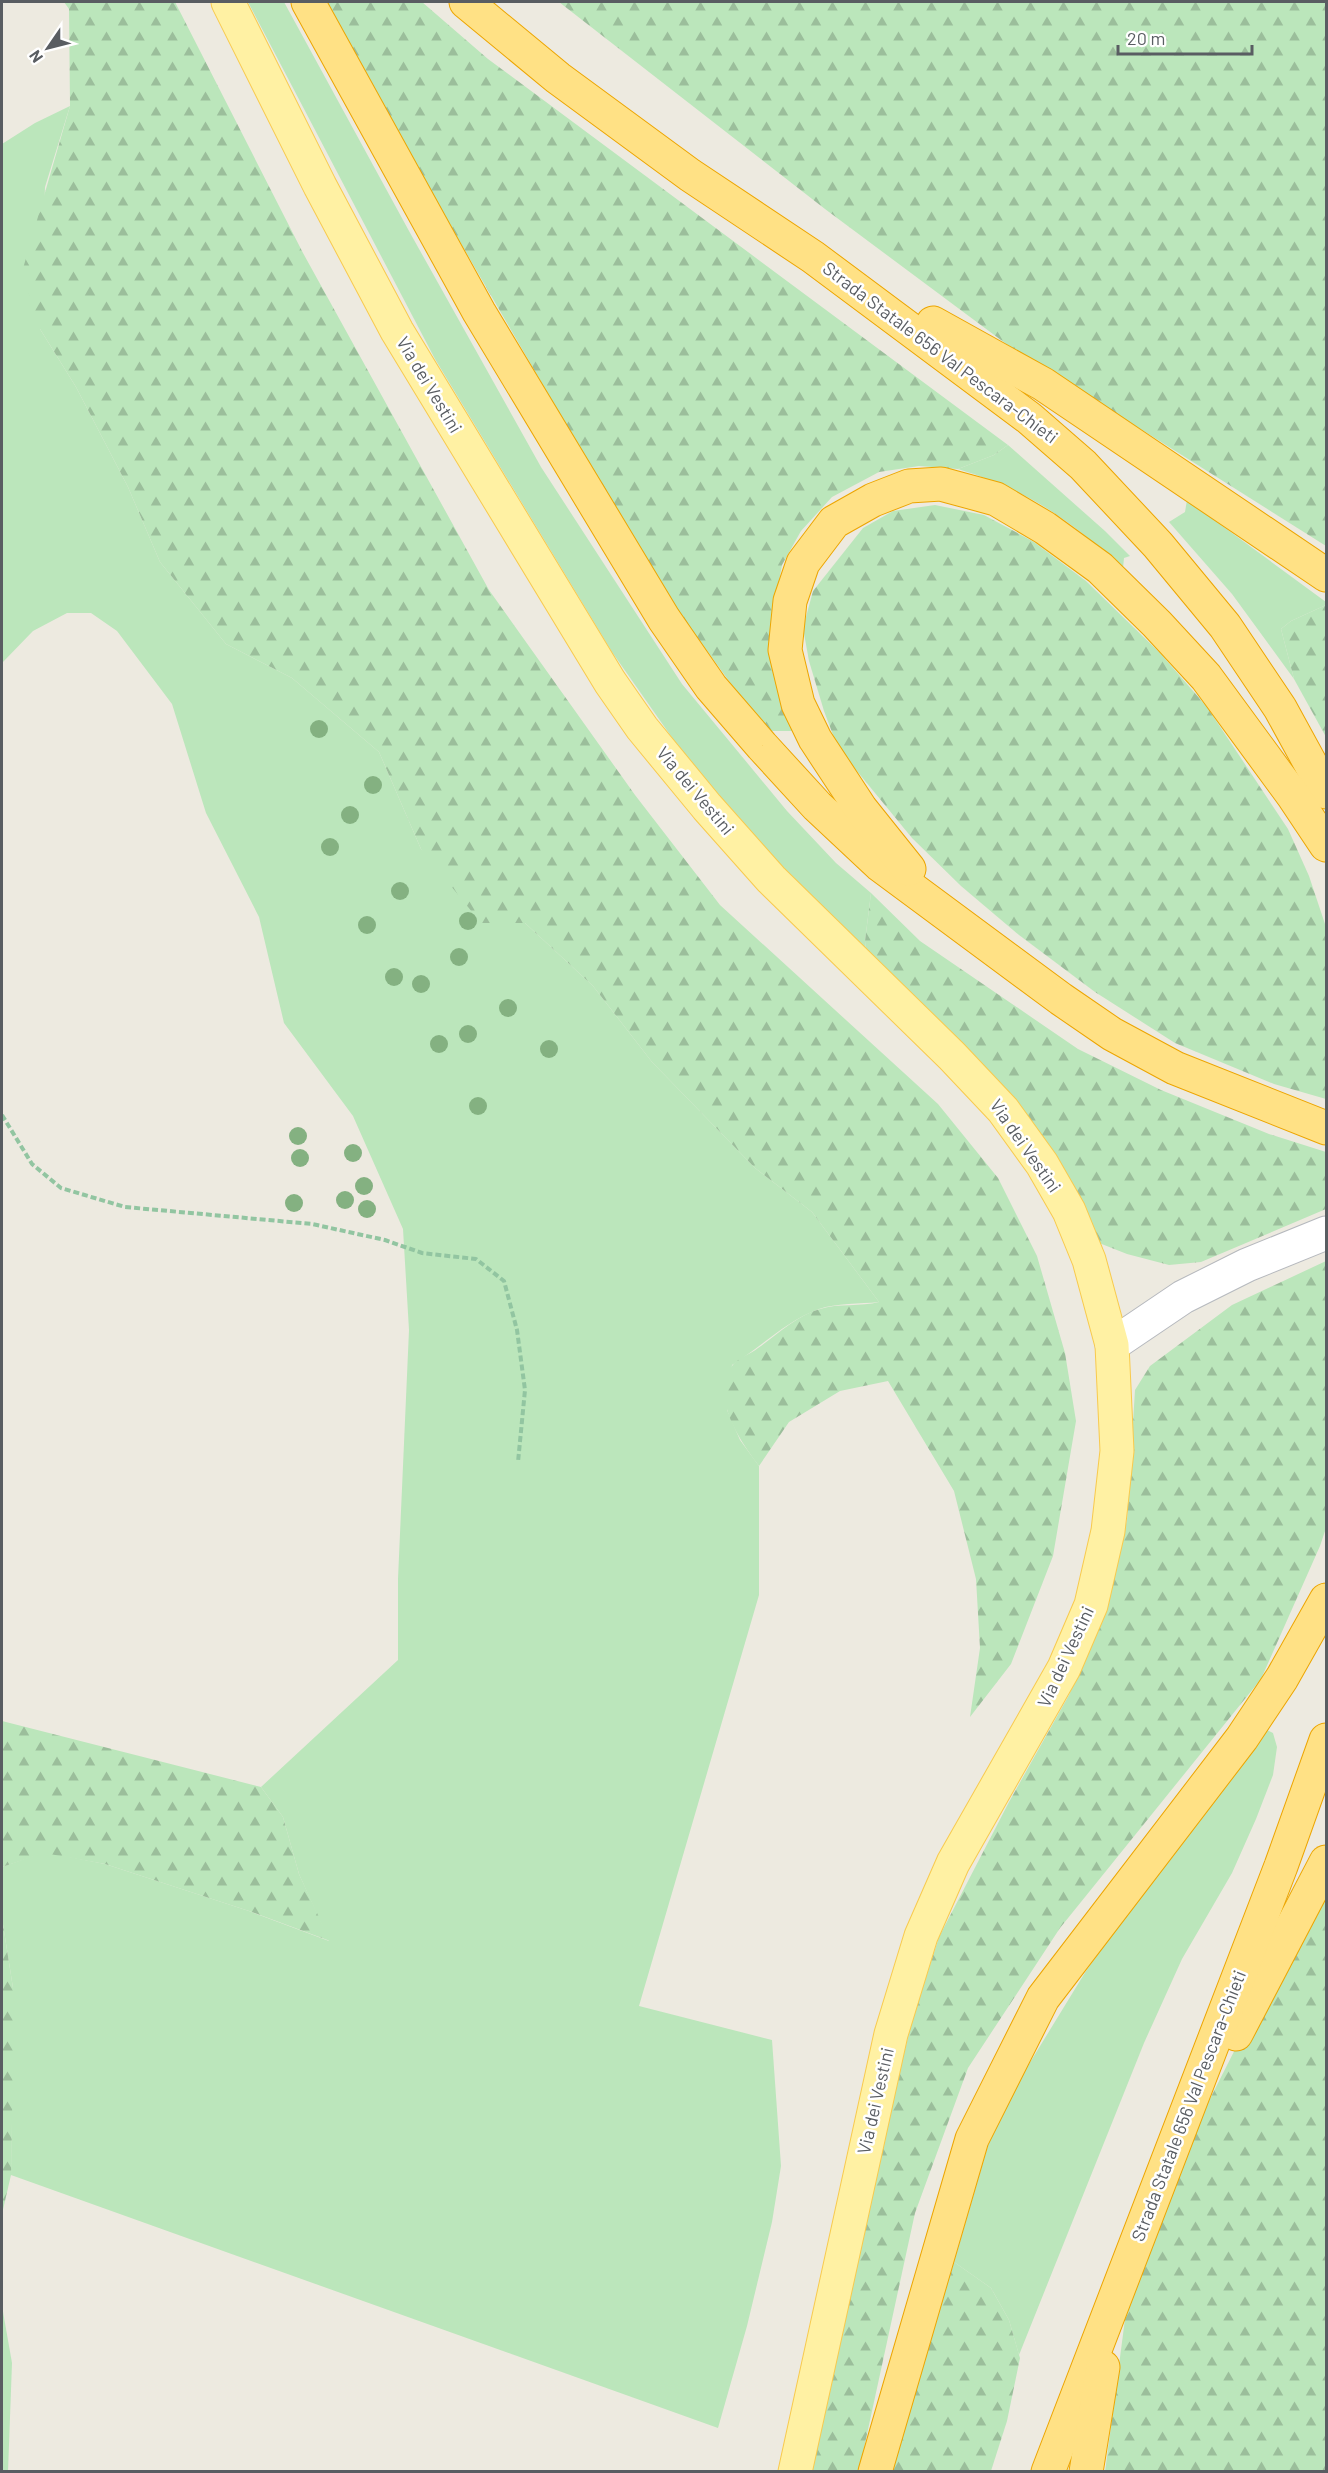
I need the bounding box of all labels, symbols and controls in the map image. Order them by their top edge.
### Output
north arrow [18,18,78,78]
scale bar [1118,18,1252,56]
text: 20 m [1127,27,1165,49]
text: N [24,47,46,67]
street label: Strada Statale 656 Val Pescara-Chieti [819,257,1062,448]
street label: Via dei Vestini [392,332,467,437]
street label: Via dei Vestini [652,742,739,839]
street label: Via dei Vestini [986,1095,1066,1196]
street label: Via dei Vestini [1032,1603,1098,1711]
street label: Strada Statale 656 Val Pescara-Chieti [1126,1967,1250,2244]
street label: Via dei Vestini [852,2045,898,2156]

